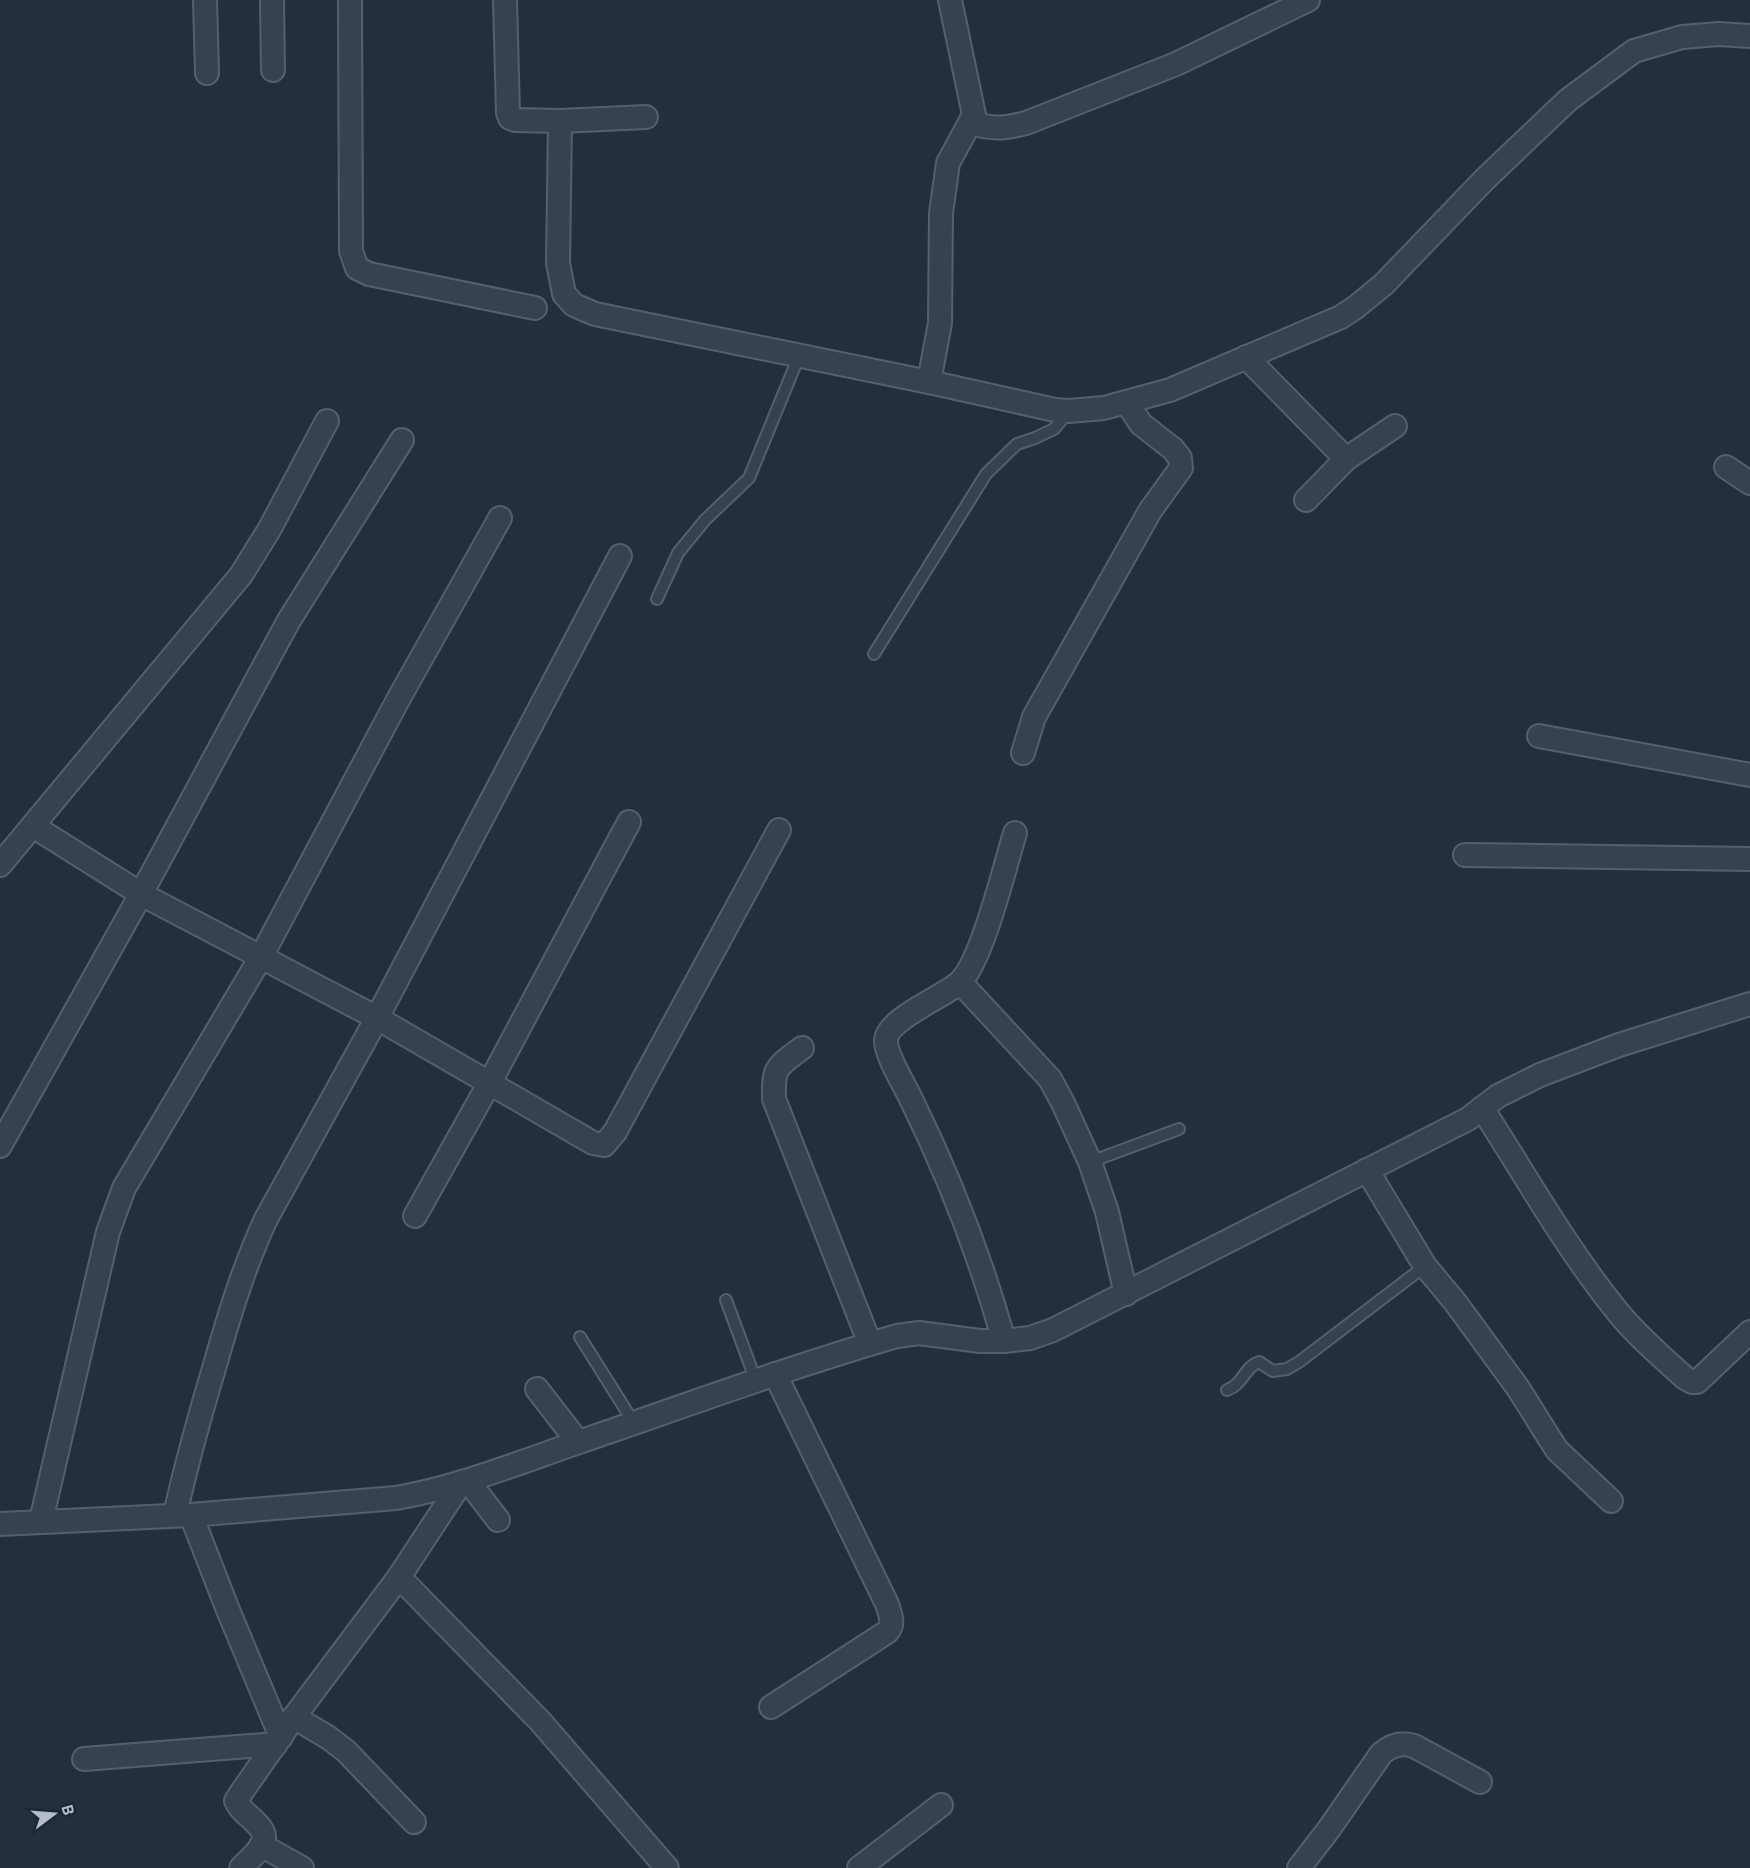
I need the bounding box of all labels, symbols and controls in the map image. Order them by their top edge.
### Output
north arrow [24,1784,84,1844]
text: B [58,1802,79,1817]

